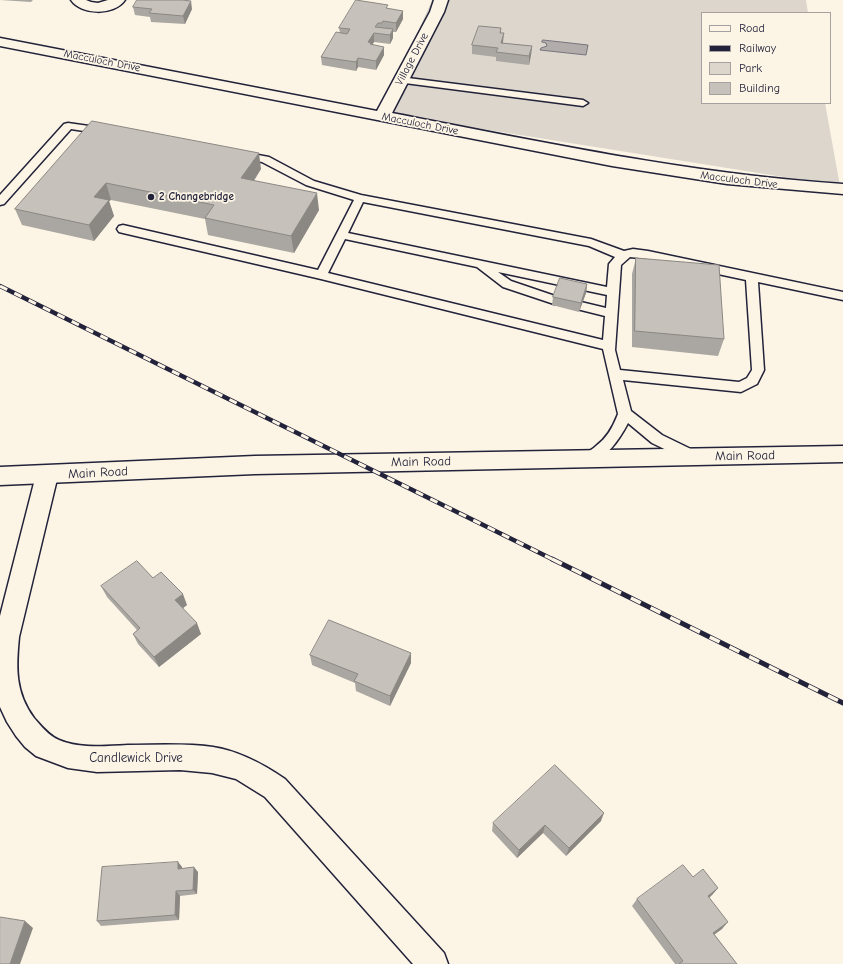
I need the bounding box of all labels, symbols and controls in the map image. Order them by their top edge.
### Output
legend [701,12,831,104]
text: Road [739,21,765,35]
street label: Village Drive [393,30,431,88]
text: Railway [739,41,776,55]
street label: Macculoch Drive [63,47,141,75]
text: Park [739,61,762,75]
text: Building [739,81,780,95]
street label: Macculoch Drive [381,110,459,138]
street label: Macculoch Drive [700,169,778,191]
place label: 2 Changebridge [159,190,234,204]
marker: 2 Changebridge [146,192,156,202]
street label: Main Road [715,448,775,464]
street label: Main Road [391,454,451,470]
street label: Main Road [68,464,128,482]
street label: Candlewick Drive [89,750,183,766]

